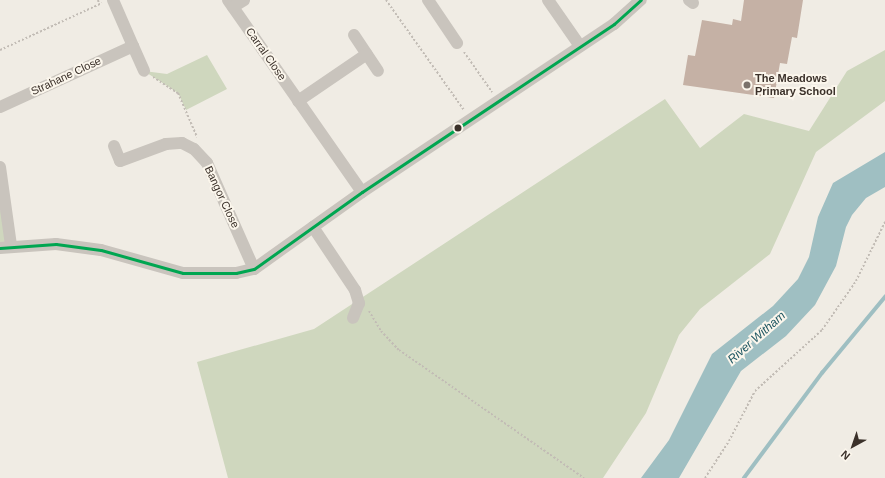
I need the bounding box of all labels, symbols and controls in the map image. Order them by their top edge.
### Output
street label: Carral Close [243,25,289,83]
street label: Strahane Close [29,54,103,98]
place label: The Meadows Primary School [755,72,836,98]
marker: The Meadows Primary School [742,80,752,90]
unlabelled marker [453,123,463,133]
street label: Bangor Close [202,164,242,230]
water label: River Witham [725,309,789,367]
north arrow [833,426,873,466]
text: N [838,448,852,462]

